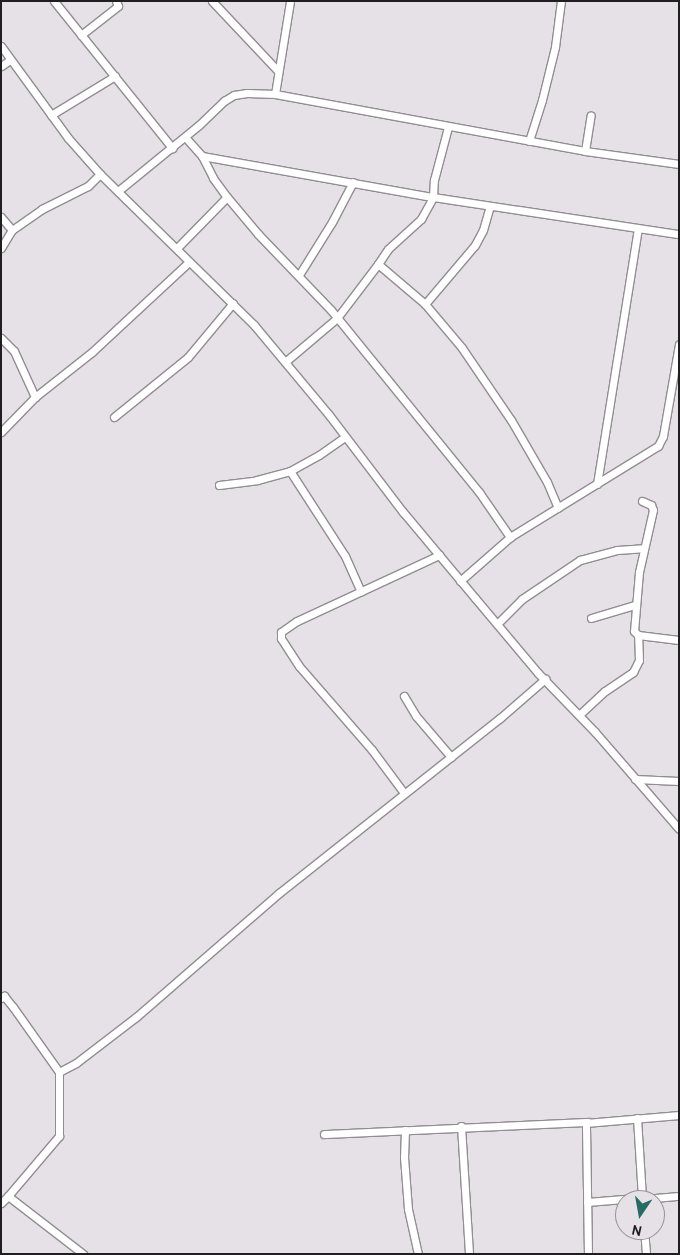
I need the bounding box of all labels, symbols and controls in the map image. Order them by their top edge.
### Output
north arrow [615,1190,665,1240]
text: N [630,1220,644,1239]

